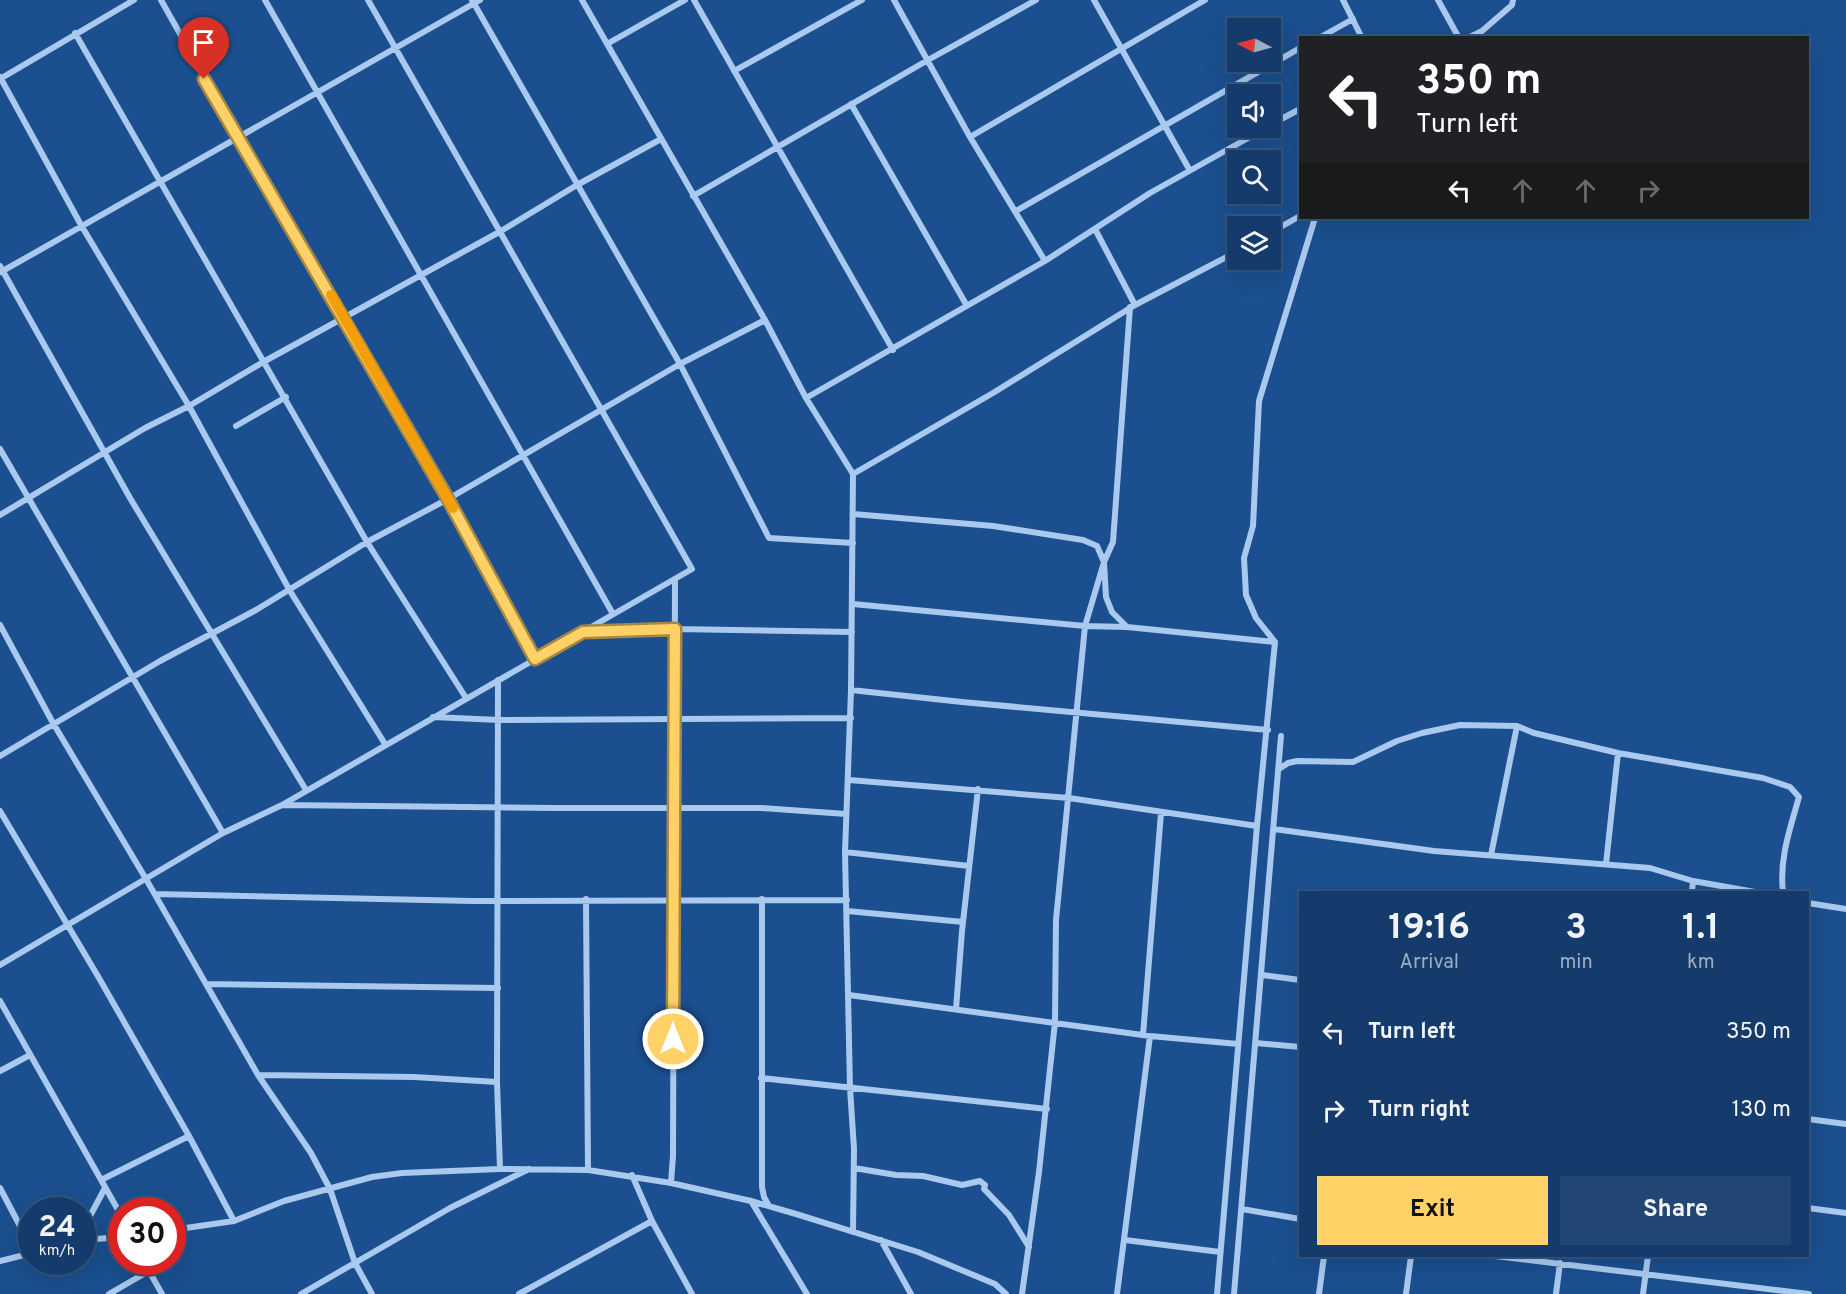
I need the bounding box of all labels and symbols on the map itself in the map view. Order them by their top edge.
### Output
pin [178,17,229,79]
north arrow [1227,18,1281,72]
position arrow [641,1007,705,1071]
speed limit sign: 30 [108,1197,186,1275]

